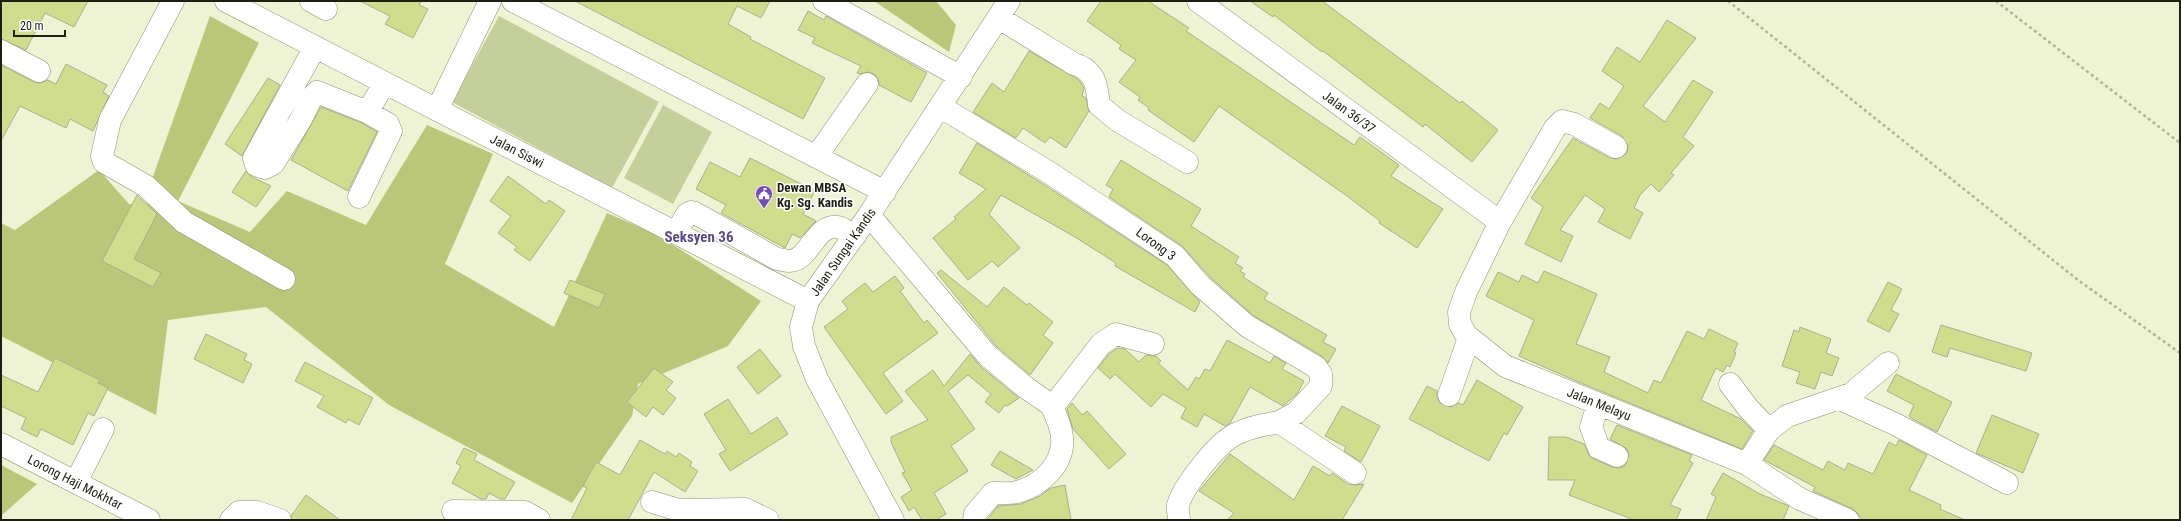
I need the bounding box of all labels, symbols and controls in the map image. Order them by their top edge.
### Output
scale bar [14,12,65,38]
text: 20 m [20,19,44,33]
street label: Jalan 36/37 [1320,88,1378,136]
street label: Jalan Siswi [488,131,546,171]
place label: Dewan MBSA Kg. Sg. Kandis [777,180,853,210]
public building icon: Dewan MBSA Kg. Sg. Kandis [754,184,774,209]
street label: Jalan Sungai Kandis [807,205,879,299]
street label: Lorong 3 [1133,225,1179,263]
district label: Seksyen 36 [664,228,734,246]
street label: Jalan Melayu [1565,384,1633,424]
street label: Lorong Haji Mokhtar [25,452,125,512]

